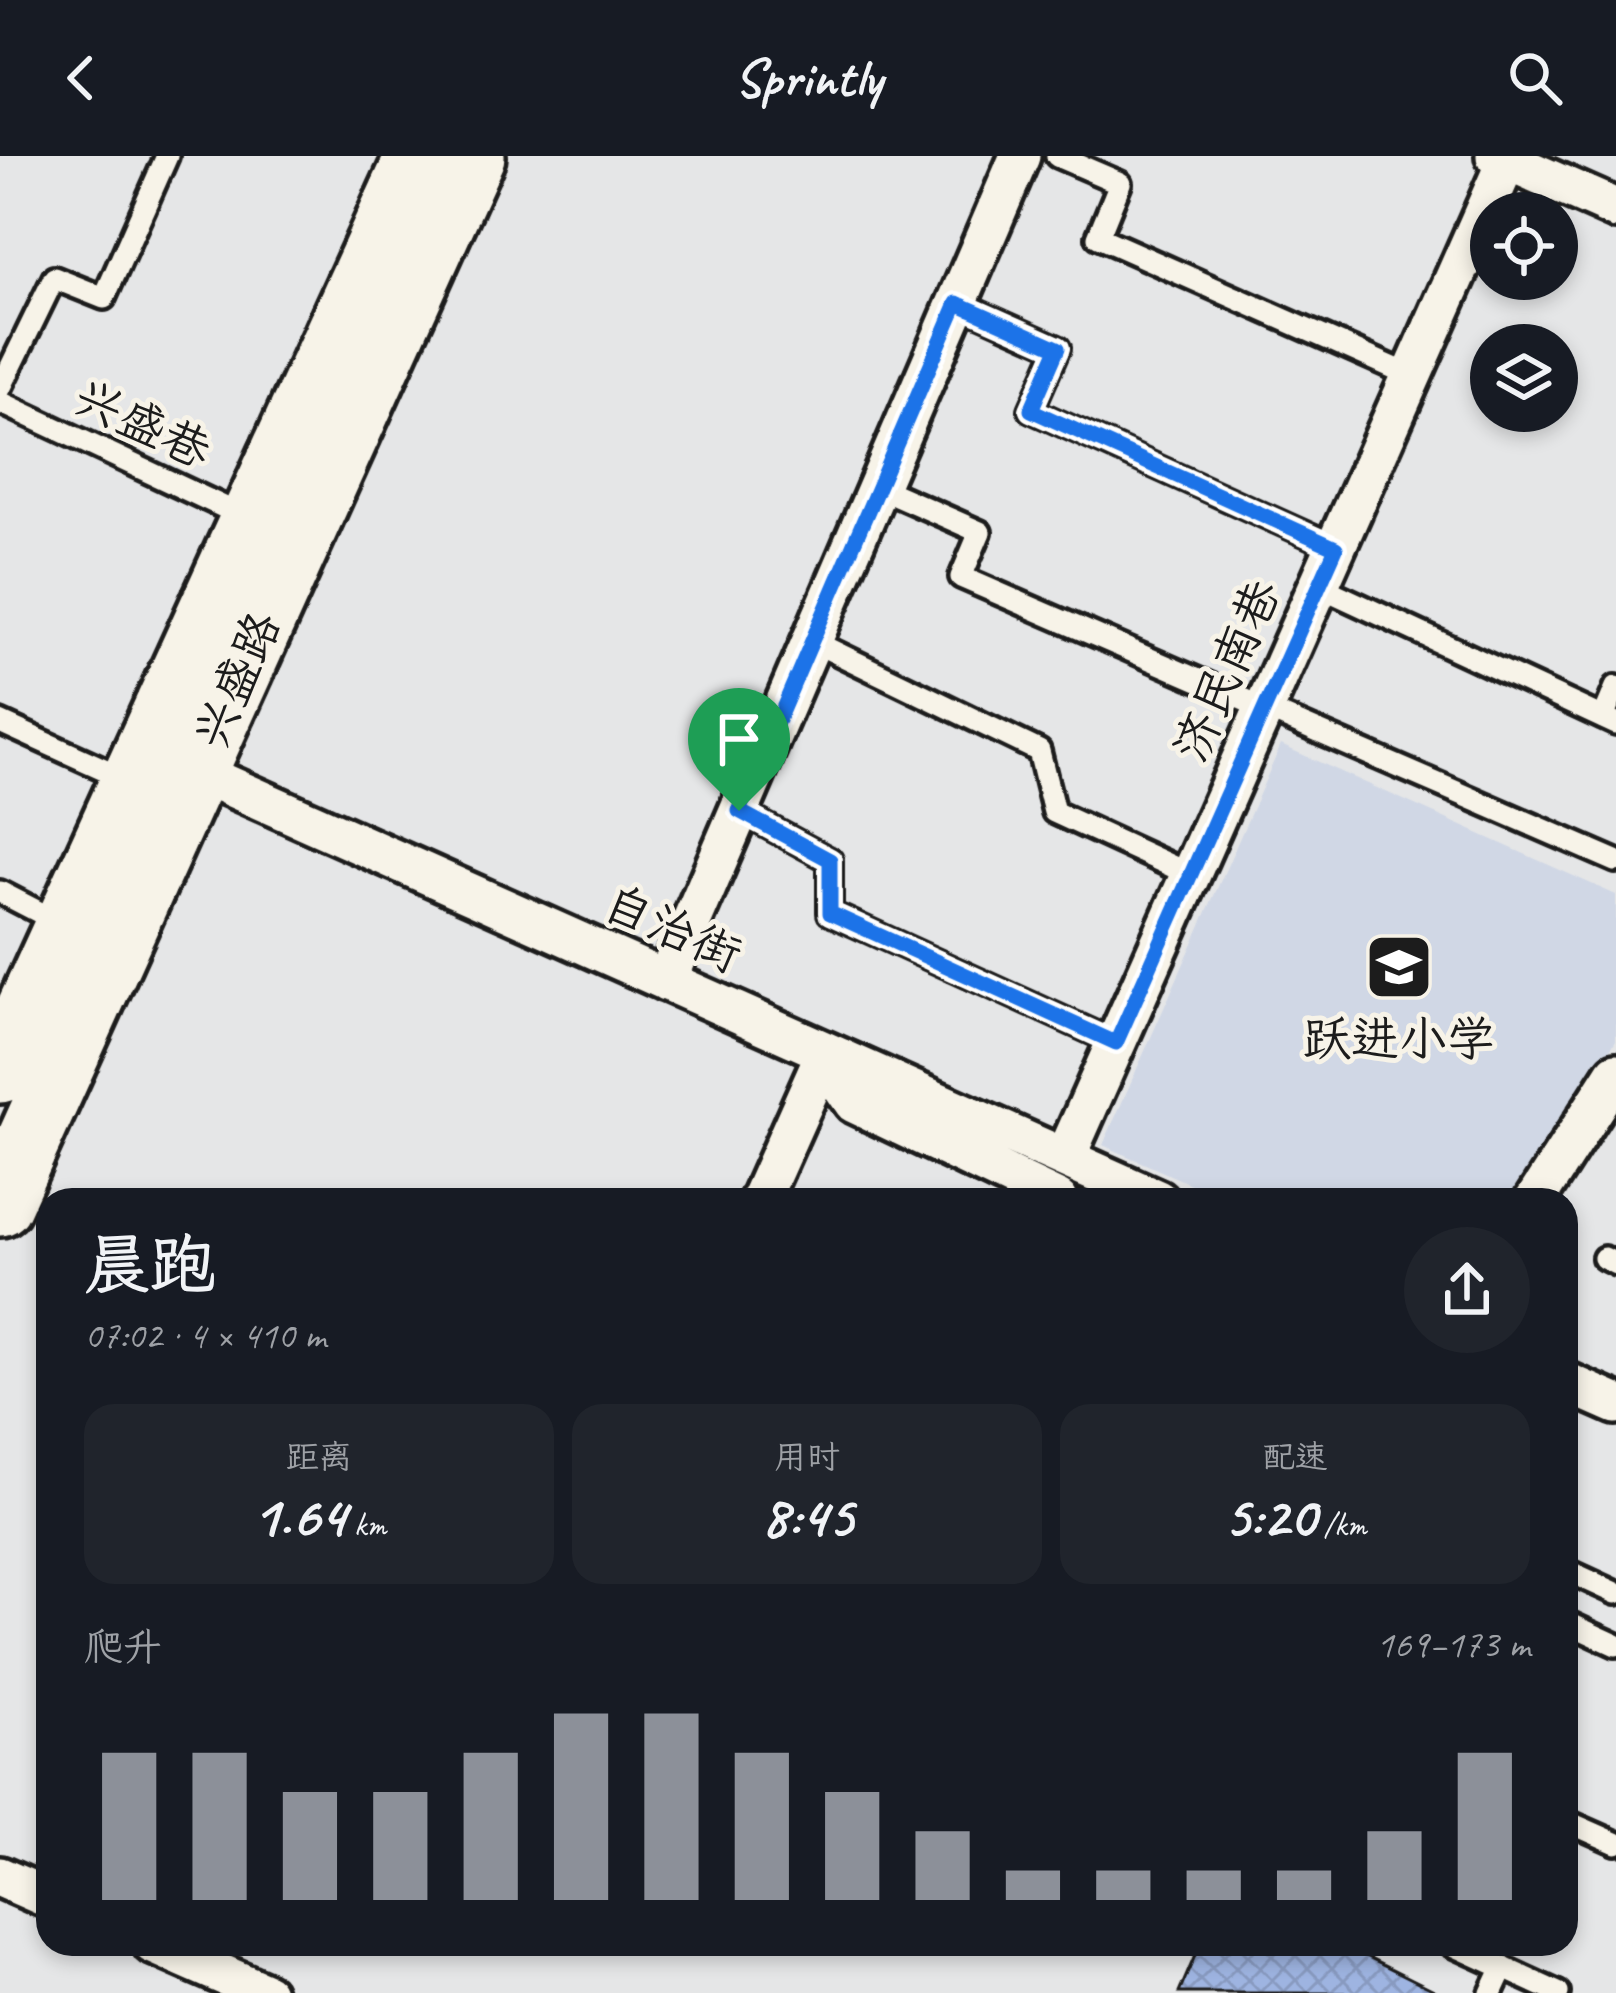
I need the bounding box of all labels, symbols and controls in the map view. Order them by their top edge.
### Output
text: Sprintly [734,44,882,112]
icon: back [48,45,114,111]
icon: search [1502,45,1568,111]
map controls [1470,192,1578,432]
button: locate [1470,192,1578,300]
button: layers [1470,324,1578,432]
street label: 兴盛巷 [65,366,221,482]
street label: 济民南巷 [1160,570,1293,770]
street label: 兴盛路 [180,602,294,758]
pin [688,688,790,811]
icon: arrive [706,706,772,772]
street label: 自治街 [595,872,751,986]
school or university icon: 跃进小学 [1364,932,1434,1002]
place label: 跃进小学 [1303,1009,1495,1069]
text: 晨跑 [84,1224,216,1307]
button: share [1404,1227,1530,1353]
text: 07:02 · 4 × 410 m [84,1311,326,1360]
text: 距离 [286,1436,352,1478]
text: 用时 [774,1436,840,1478]
text: 配速 [1262,1436,1328,1478]
text: 1.64 [252,1478,346,1554]
text: 8:45 [761,1478,853,1554]
text: 5:20 [1223,1478,1315,1554]
text: km [346,1504,386,1546]
text: /km [1315,1504,1367,1546]
text: 169–173 m [1376,1620,1530,1669]
text: 爬升 [84,1623,162,1672]

